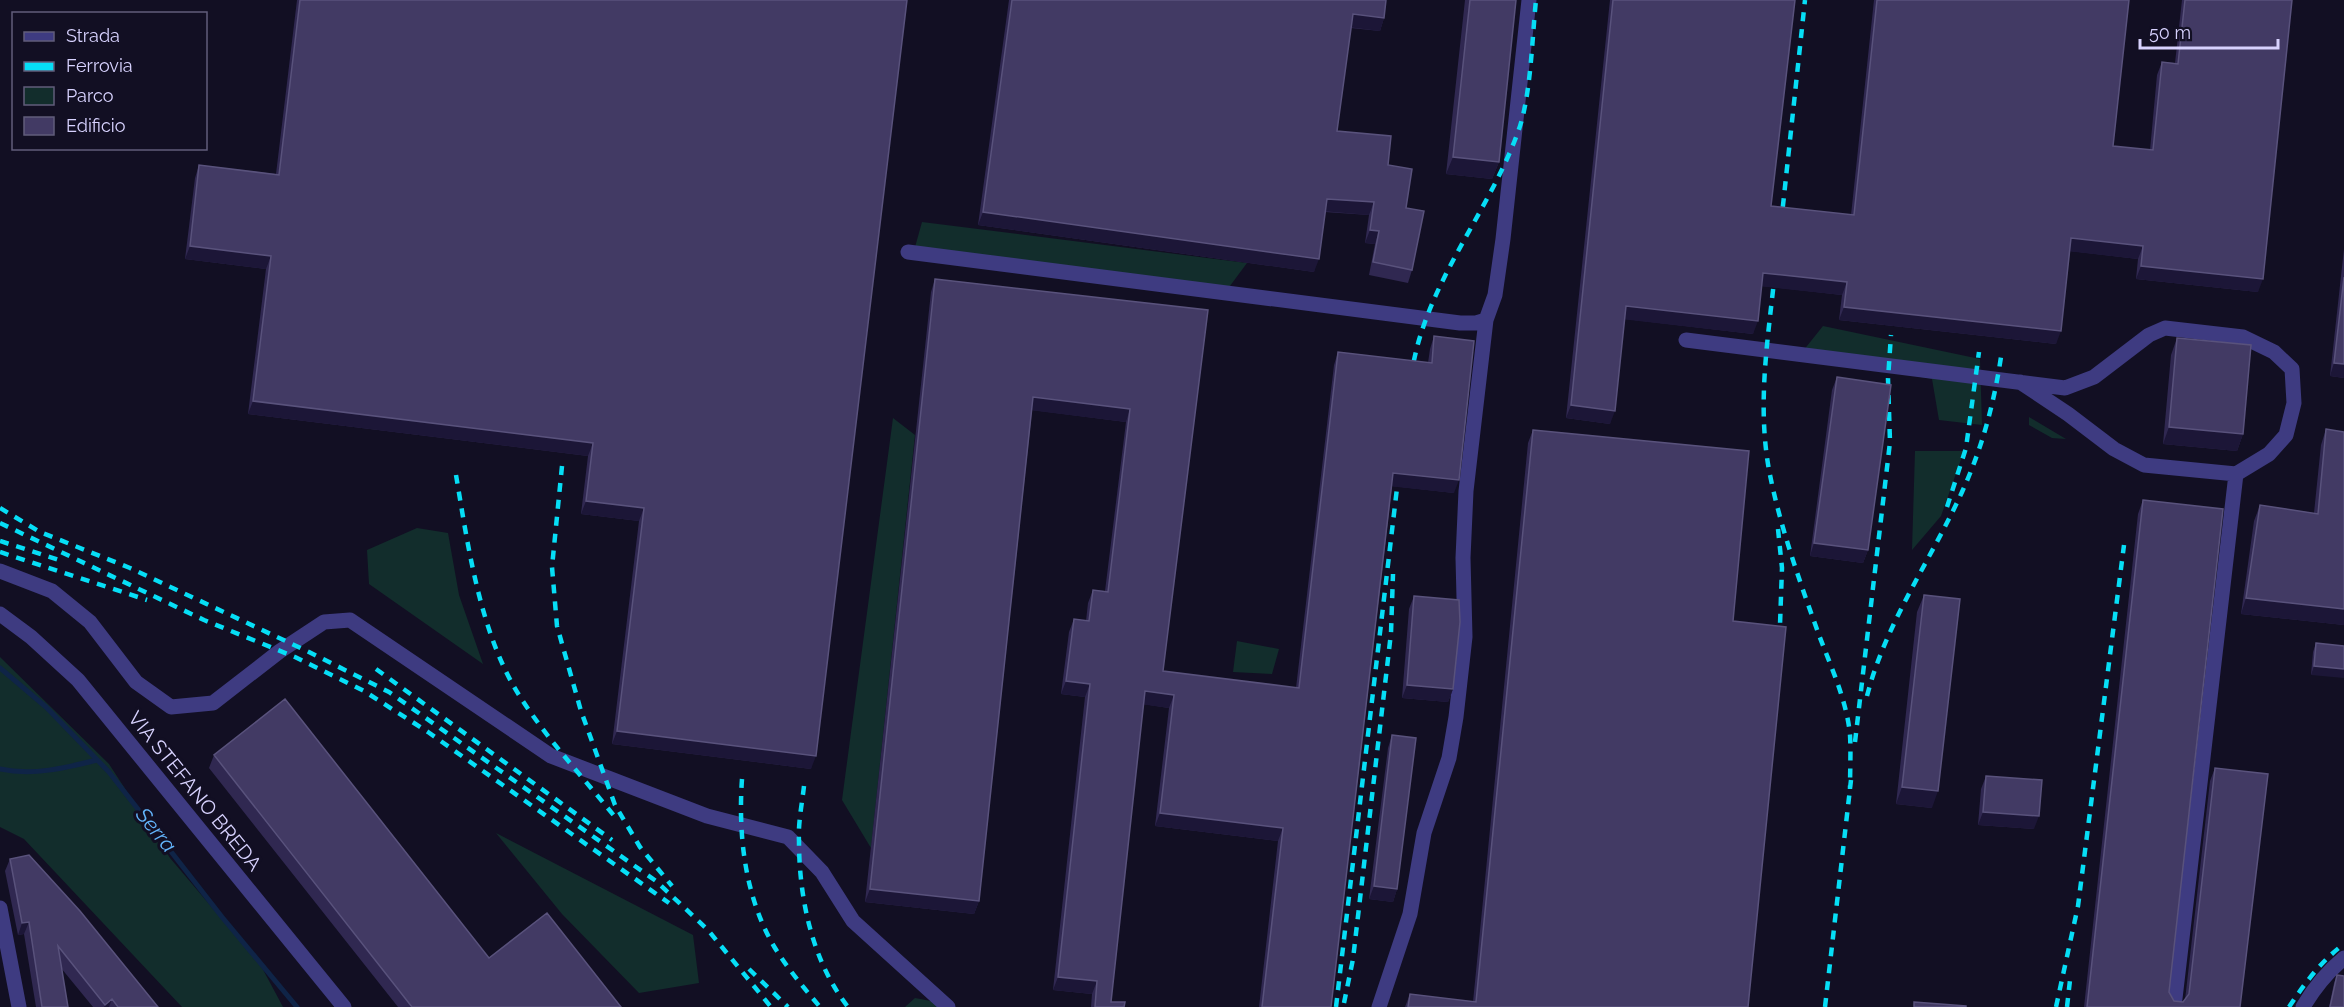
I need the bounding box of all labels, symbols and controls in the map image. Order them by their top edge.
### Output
legend [12,12,207,150]
scale bar [2140,12,2278,50]
text: 50 m [2149,22,2191,43]
text: Strada [66,25,120,46]
text: Ferrovia [66,55,133,76]
text: Parco [66,85,114,106]
text: Edificio [66,115,126,136]
street label: VIA STEFANO BREDA [123,706,267,876]
water label: Serra [130,802,182,857]

